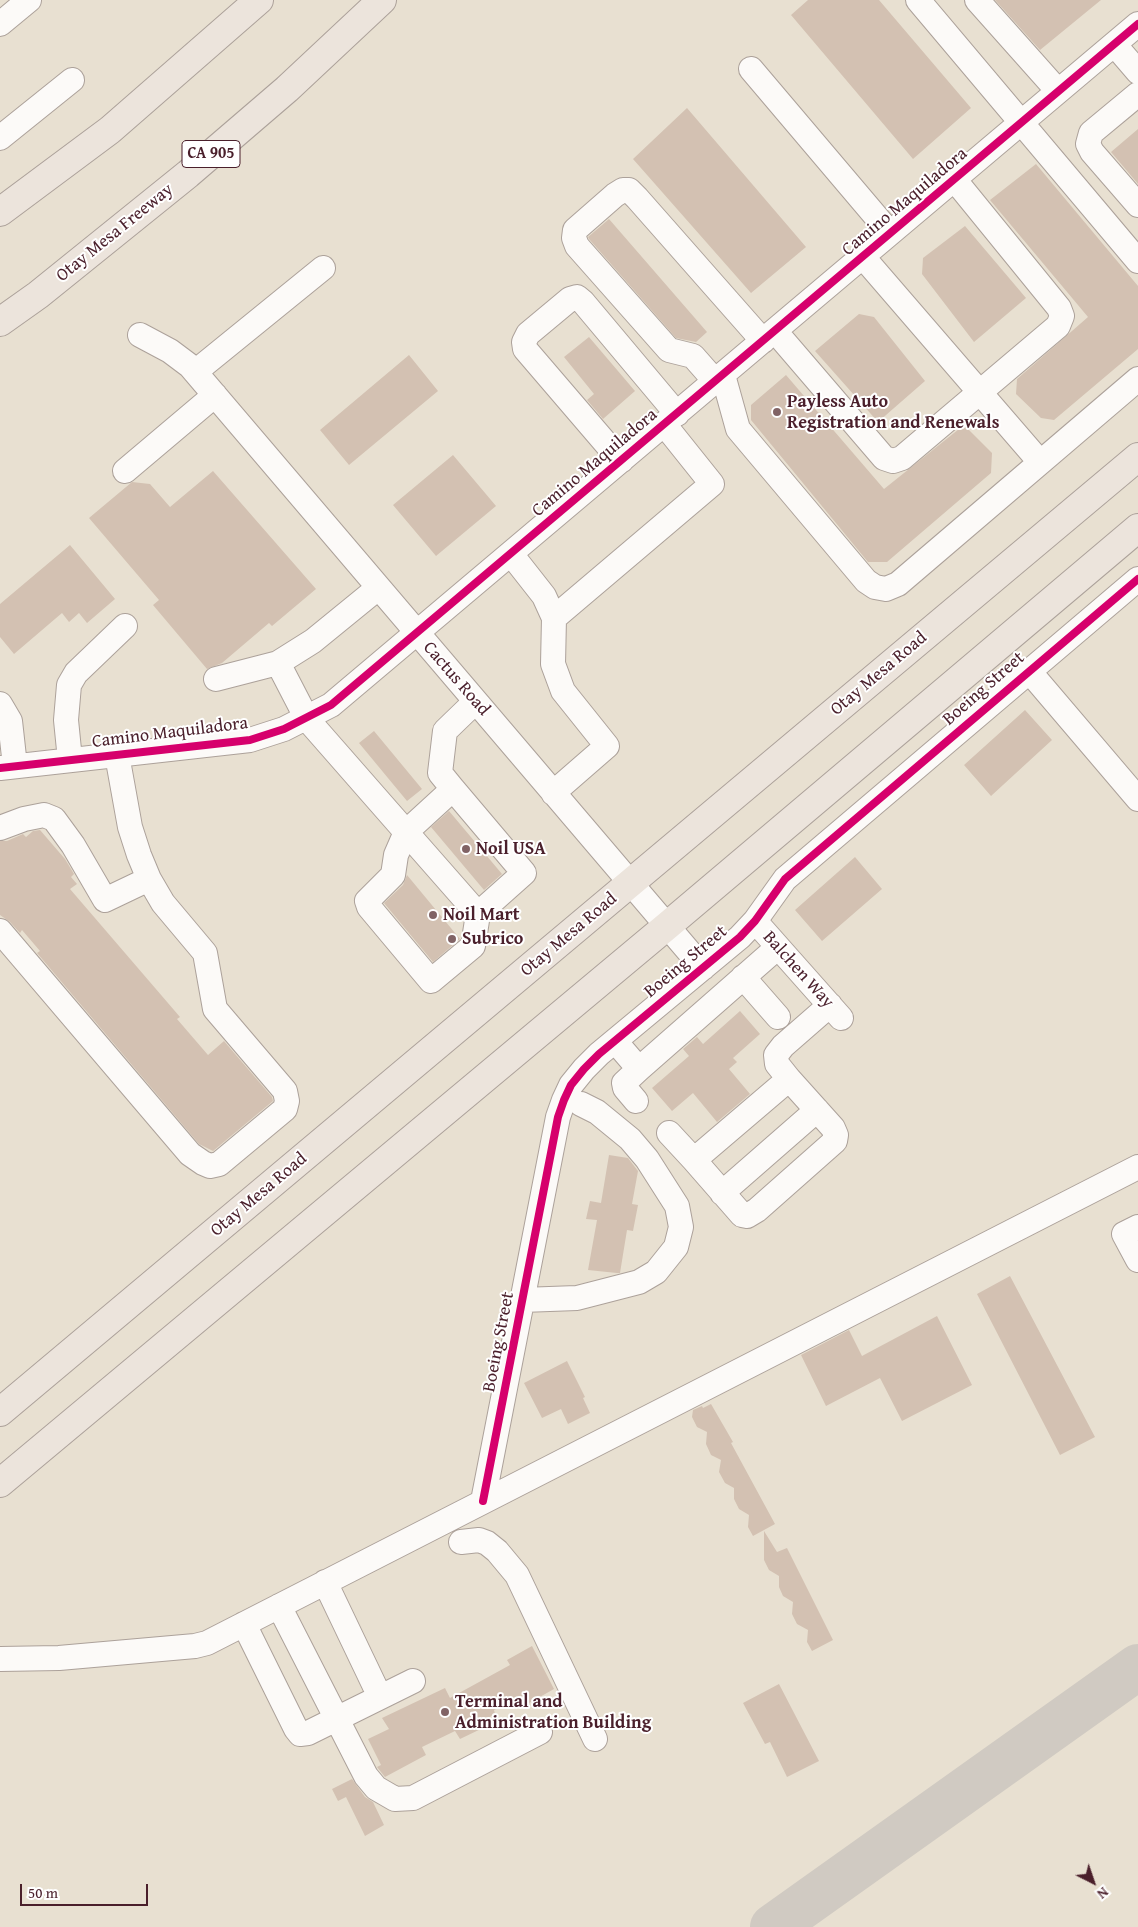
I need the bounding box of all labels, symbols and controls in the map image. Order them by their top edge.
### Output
road number: CA 905 [182,140,240,168]
street label: Camino Maquiladora [838,143,972,261]
street label: Otay Mesa Freeway [52,179,178,287]
place label: Payless Auto Registration and Renewals [787,391,999,434]
street label: Camino Maquiladora [528,404,662,522]
marker: Payless Auto Registration and Renewals [771,406,783,418]
street label: Otay Mesa Road [826,627,932,721]
street label: Cactus Road [418,638,494,720]
street label: Boeing Street [939,648,1029,730]
street label: Camino Maquiladora [91,713,249,753]
place label: Noil USA [476,838,546,860]
marker: Noil USA [460,843,472,855]
street label: Otay Mesa Road [516,888,622,982]
place label: Noil Mart [443,904,520,926]
marker: Noil Mart [427,909,439,921]
street label: Boeing Street [640,921,732,1003]
street label: Balchen Way [758,927,838,1013]
place label: Subrico [462,928,523,950]
marker: Subrico [446,933,458,945]
street label: Otay Mesa Road [206,1148,312,1242]
street label: Boeing Street [479,1290,519,1394]
place label: Terminal and Administration Building [455,1691,651,1734]
marker: Terminal and Administration Building [439,1706,451,1718]
north arrow [1068,1857,1118,1907]
scale bar [22,1874,150,1906]
text: 50 m [28,1882,58,1903]
text: N [1093,1883,1113,1904]

